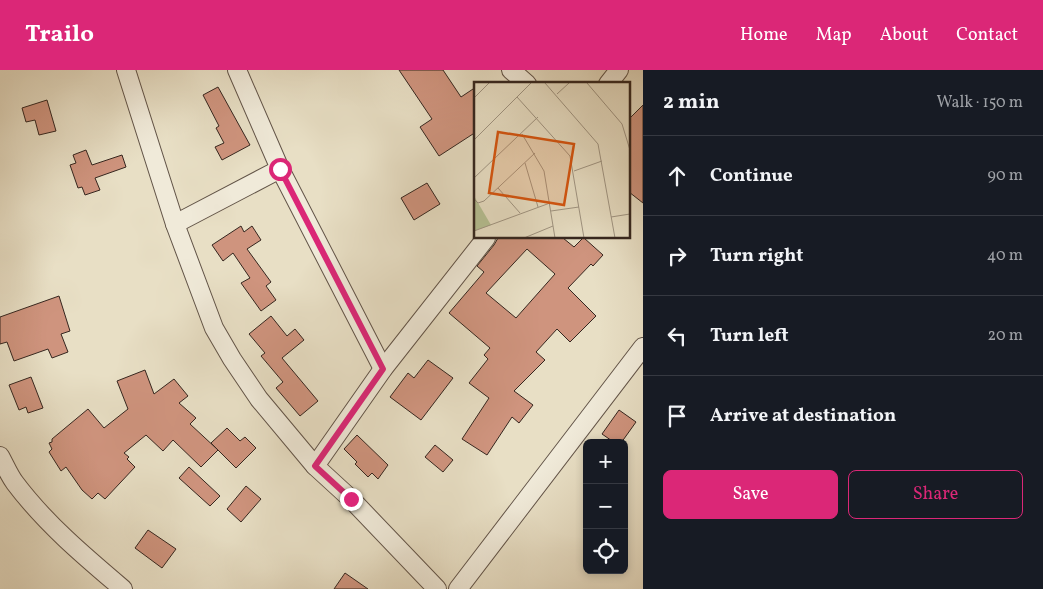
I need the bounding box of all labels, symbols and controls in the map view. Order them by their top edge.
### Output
text: Trailo [25,18,94,52]
text: Home [740,23,788,48]
text: Map [816,23,852,48]
text: About [880,23,928,48]
text: Contact [956,23,1018,48]
inset map [474,82,630,239]
text: 2 min [663,88,720,117]
text: Walk · 150 m [937,92,1023,114]
route start [269,158,292,181]
icon: ahead [663,162,691,190]
text: Continue [710,163,793,189]
text: 90 m [987,165,1023,187]
icon: right [663,242,691,270]
text: Turn right [710,243,803,269]
text: 40 m [987,245,1023,267]
icon: left [663,322,691,350]
text: Turn left [710,323,789,349]
text: 20 m [988,325,1023,347]
icon: arrive [663,402,691,430]
text: Arrive at destination [710,403,896,429]
map controls [583,439,628,574]
button: + [583,439,628,484]
button: Save [663,470,838,519]
button: Share [848,470,1023,519]
button: − [583,484,628,529]
route end [340,488,363,511]
button: locate [583,529,628,574]

